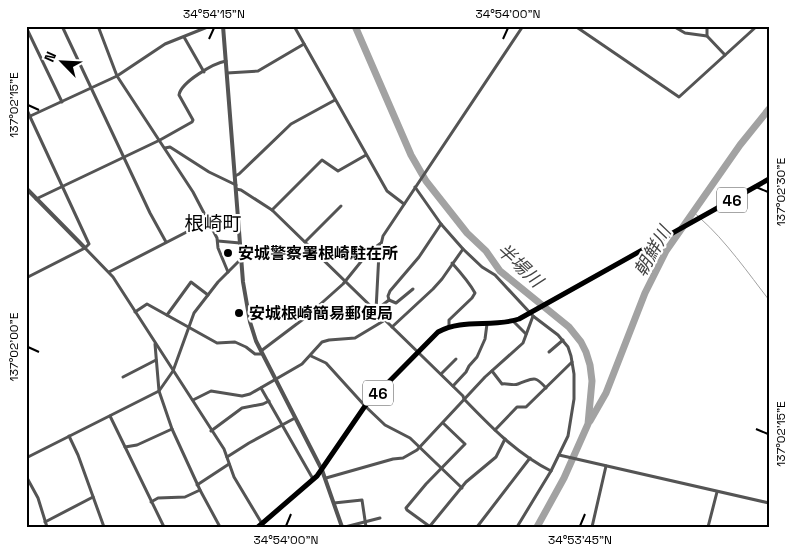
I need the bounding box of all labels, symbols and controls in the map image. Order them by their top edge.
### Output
text: 34°54'15"N [183,6,245,22]
text: 34°54'00"N [475,6,541,22]
north arrow [38,38,88,88]
text: N [40,49,60,65]
text: 137°02'15"E [6,72,22,138]
text: 137°02'30"E [773,158,789,226]
road number: 46 [717,188,747,212]
district label: 根崎町 [184,211,242,236]
water label: 朝鮮川 [629,220,676,280]
water label: 半場川 [492,238,549,293]
place label: 安城警察署根崎駐在所 [238,243,398,264]
marker: 安城警察署根崎駐在所 [222,247,234,259]
place label: 安城根崎簡易郵便局 [249,303,393,324]
marker: 安城根崎簡易郵便局 [233,307,245,319]
text: 137°02'00"E [6,312,22,381]
road number: 46 [363,380,393,406]
text: 137°02'15"E [773,401,789,467]
text: 34°54'00"N [253,532,319,548]
text: 34°53'45"N [548,532,612,548]

